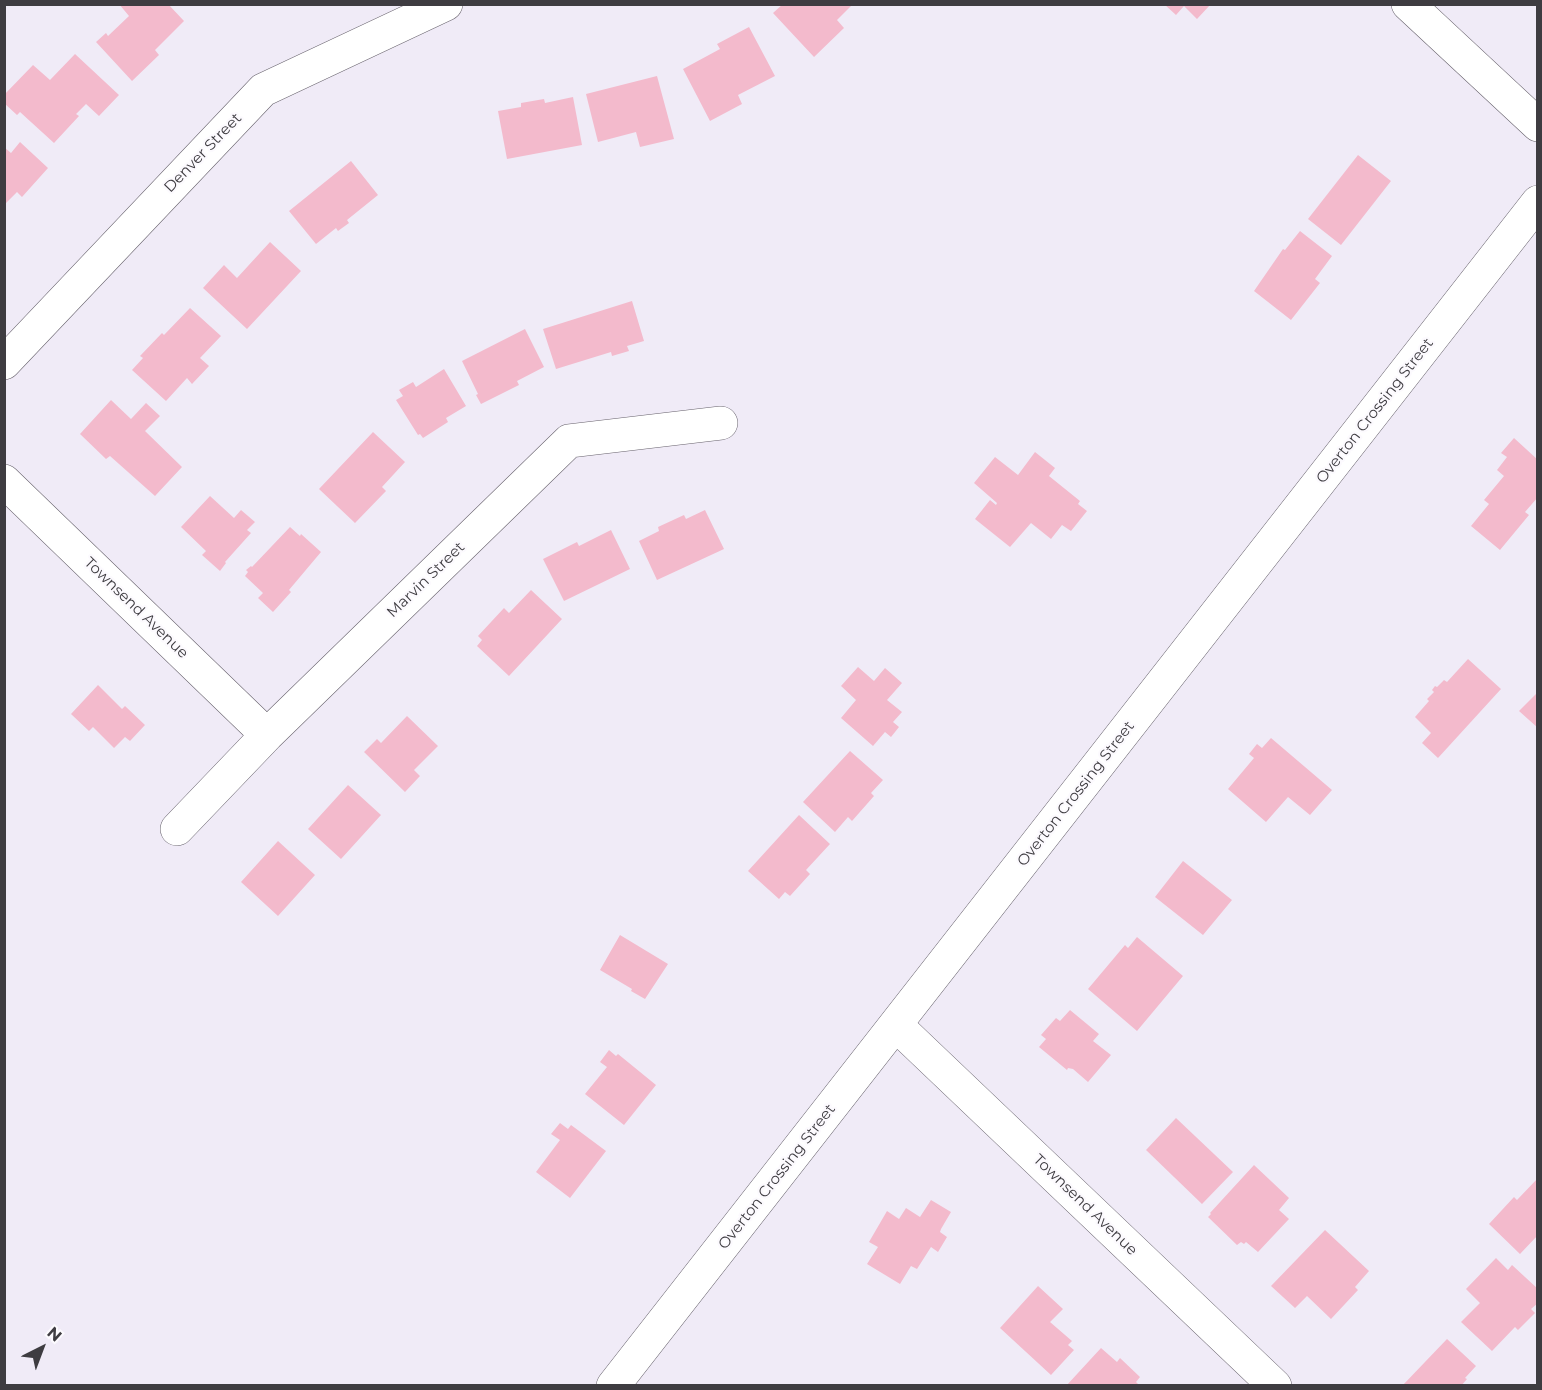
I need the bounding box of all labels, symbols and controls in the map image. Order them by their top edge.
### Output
street label: Denver Street [161,109,245,197]
street label: Overton Crossing Street [1313,335,1437,487]
street label: Marvin Street [383,538,469,622]
street label: Townsend Avenue [80,554,192,662]
street label: Overton Crossing Street [1014,718,1138,870]
street label: Overton Crossing Street [715,1101,839,1253]
street label: Townsend Avenue [1029,1151,1141,1259]
north arrow [12,1318,72,1378]
text: N [43,1323,66,1346]

